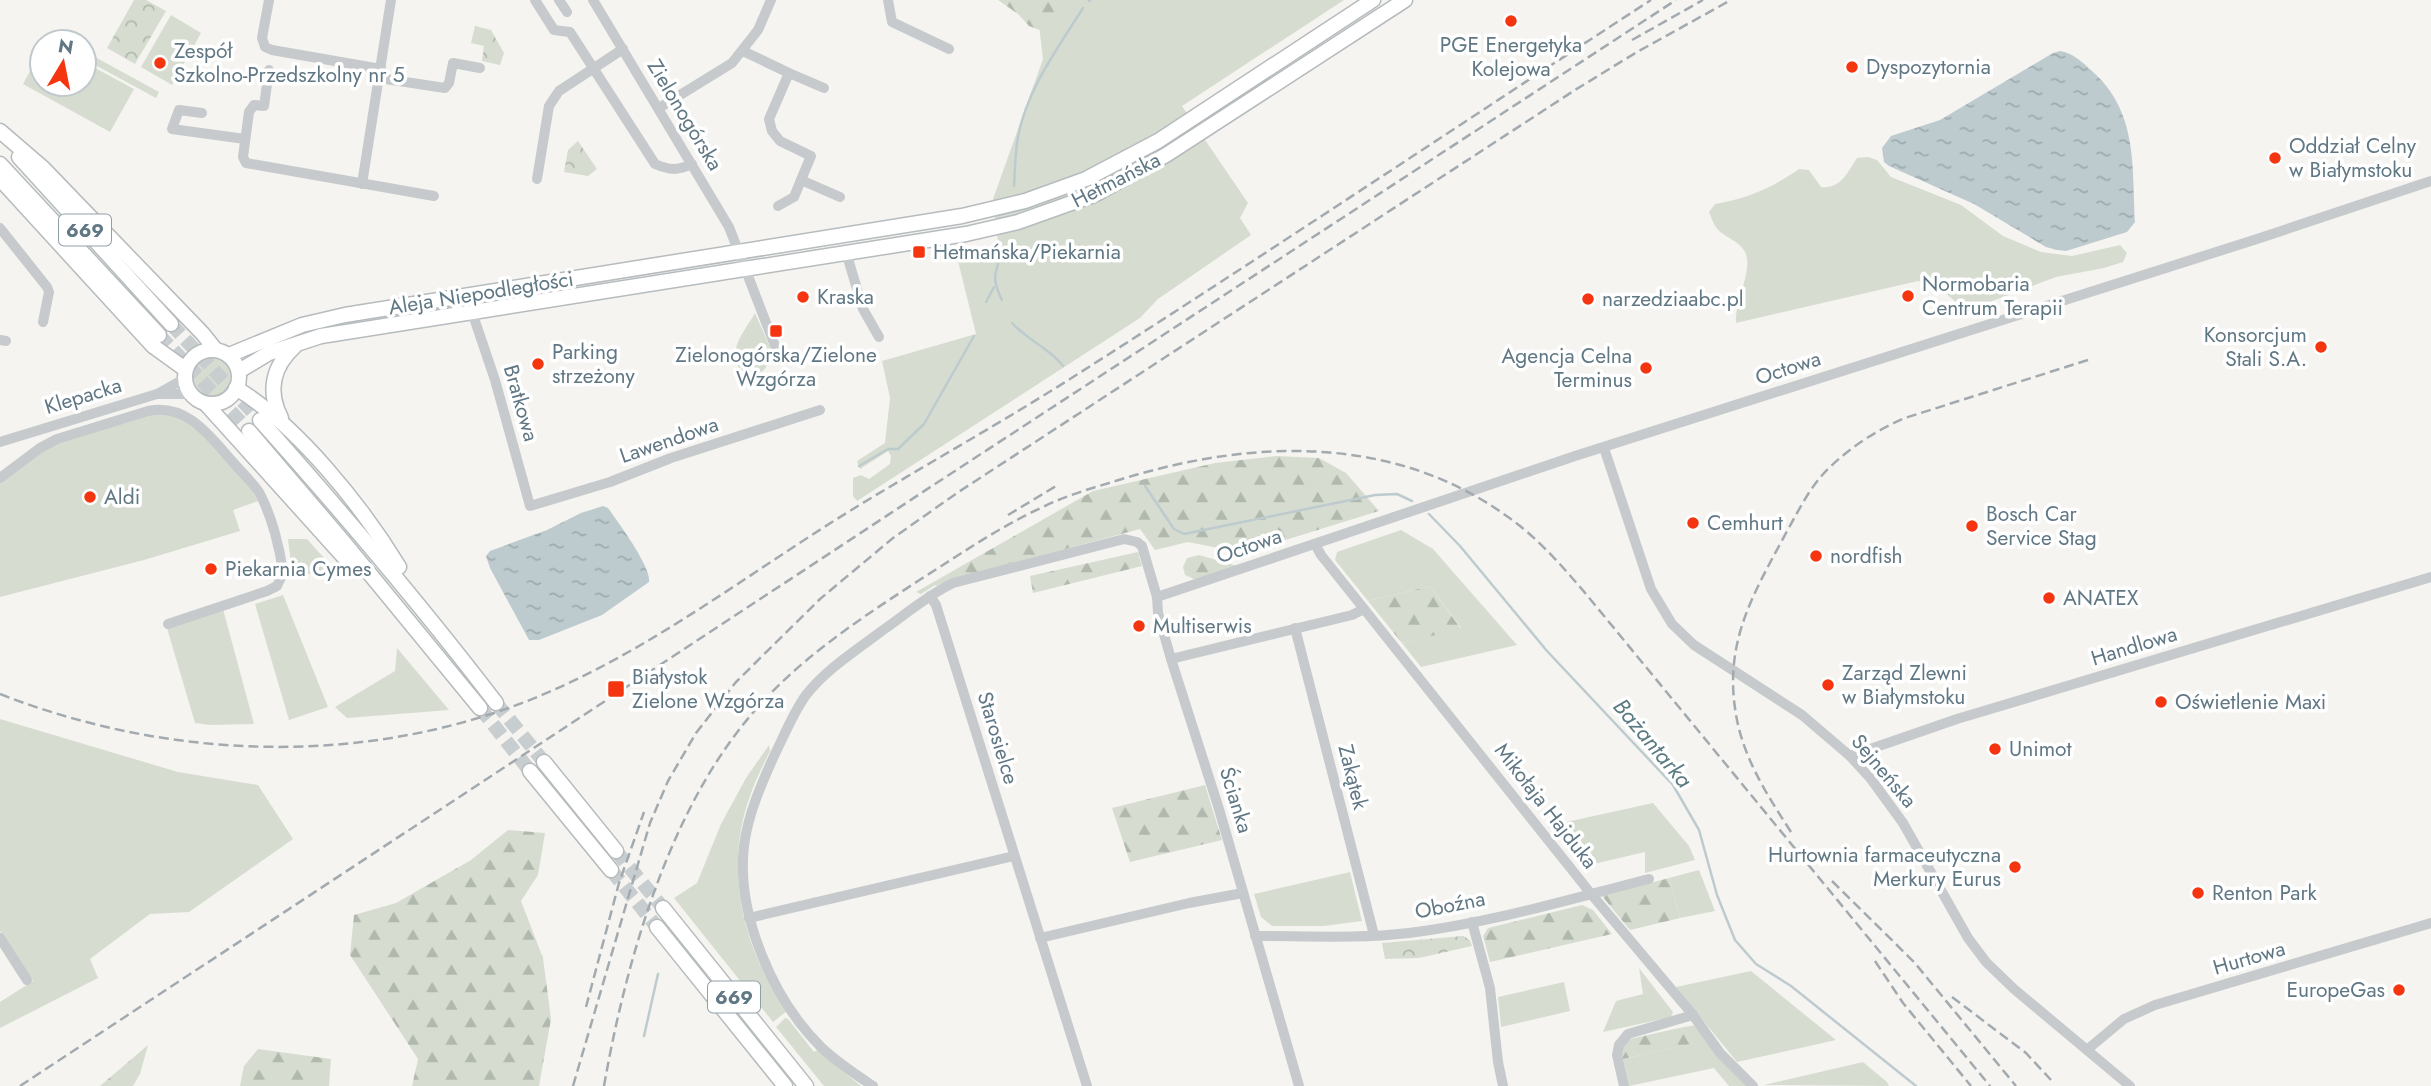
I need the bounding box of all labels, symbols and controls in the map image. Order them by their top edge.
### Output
marker: PGE Energetyka Kolejowa [1503,13,1519,29]
north arrow [28,28,98,98]
place label: PGE Energetyka Kolejowa [1440,30,1582,84]
text: N [56,32,76,61]
place label: Zespół Szkolno-Przedszkolny nr 5 [174,36,405,90]
place label: Dyspozytornia [1866,52,1991,82]
street label: Zielonogórska [640,54,730,176]
marker: Zespół Szkolno-Przedszkolny nr 5 [152,55,168,71]
marker: Dyspozytornia [1844,59,1860,75]
place label: Oddział Celny w Białymstoku [2289,131,2417,185]
street label: Hetmańska [1066,145,1166,215]
marker: Oddział Celny w Białymstoku [2267,150,2283,166]
road number: 669 [59,214,111,246]
place label: Hetmańska/Piekarnia [933,237,1121,267]
marker: Hetmańska/Piekarnia [911,244,927,260]
street label: Aleja Niepodległości [386,264,576,322]
place label: Normobaria Centrum Terapii [1922,269,2063,323]
place label: Kraska [817,282,874,312]
place label: narzedziaabc.pl [1602,284,1744,314]
marker: Normobaria Centrum Terapii [1900,288,1916,304]
marker: Kraska [795,289,811,305]
marker: narzedziaabc.pl [1580,291,1596,307]
place label: Konsorcjum Stali S.A. [2204,320,2307,374]
marker: Zielonogórska/Zielone Wzgórza [768,323,784,339]
place label: Parking strzeżony [552,337,636,391]
marker: Konsorcjum Stali S.A. [2313,339,2329,355]
place label: Zielonogórska/Zielone Wzgórza [675,340,877,394]
place label: Agencja Celna Terminus [1501,341,1632,395]
street label: Octowa [1751,343,1825,393]
marker: Parking strzeżony [530,356,546,372]
marker: Agencja Celna Terminus [1638,360,1654,376]
street label: Bratkowa [496,361,546,445]
street label: Klepacka [41,370,125,422]
street label: Lawendowa [616,409,722,471]
place label: Aldi [104,482,140,512]
marker: Aldi [82,489,98,505]
place label: Bosch Car Service Stag [1986,499,2097,553]
place label: Cemhurt [1707,508,1783,538]
marker: Cemhurt [1685,515,1701,531]
marker: Bosch Car Service Stag [1964,518,1980,534]
street label: Octowa [1212,521,1286,571]
place label: nordfish [1830,541,1903,571]
marker: nordfish [1808,548,1824,564]
place label: Piekarnia Cymes [225,554,372,584]
marker: Piekarnia Cymes [203,561,219,577]
place label: ANATEX [2063,583,2139,613]
marker: ANATEX [2041,590,2057,606]
place label: Multiserwis [1153,611,1252,641]
marker: Multiserwis [1131,618,1147,634]
street label: Handlowa [2087,619,2181,673]
place label: Zarząd Zlewni w Białymstoku [1842,658,1967,712]
place label: Białystok Zielone Wzgórza [632,662,784,716]
marker: Zarząd Zlewni w Białymstoku [1820,677,1836,693]
marker: Białystok Zielone Wzgórza [606,679,626,699]
place label: Oświetlenie Maxi [2175,687,2326,717]
street label: Starosielce [970,688,1026,788]
water label: Bażantarka [1605,691,1701,796]
marker: Oświetlenie Maxi [2153,694,2169,710]
street label: Sejneńska [1844,728,1924,814]
place label: Unimot [2009,734,2072,764]
street label: Mikołaja Hajduka [1487,737,1605,875]
street label: Zakątek [1330,741,1376,813]
marker: Unimot [1987,741,2003,757]
street label: Ścianka [1212,763,1260,837]
place label: Hurtownia farmaceutyczna Merkury Eurus [1768,840,2001,894]
marker: Hurtownia farmaceutyczna Merkury Eurus [2007,859,2023,875]
place label: Renton Park [2212,878,2318,908]
street label: Oboźna [1412,884,1488,926]
marker: Renton Park [2190,885,2206,901]
street label: Hurtowa [2209,933,2289,983]
place label: EuropeGas [2286,975,2385,1005]
road number: 669 [708,981,760,1012]
marker: EuropeGas [2391,982,2407,998]

